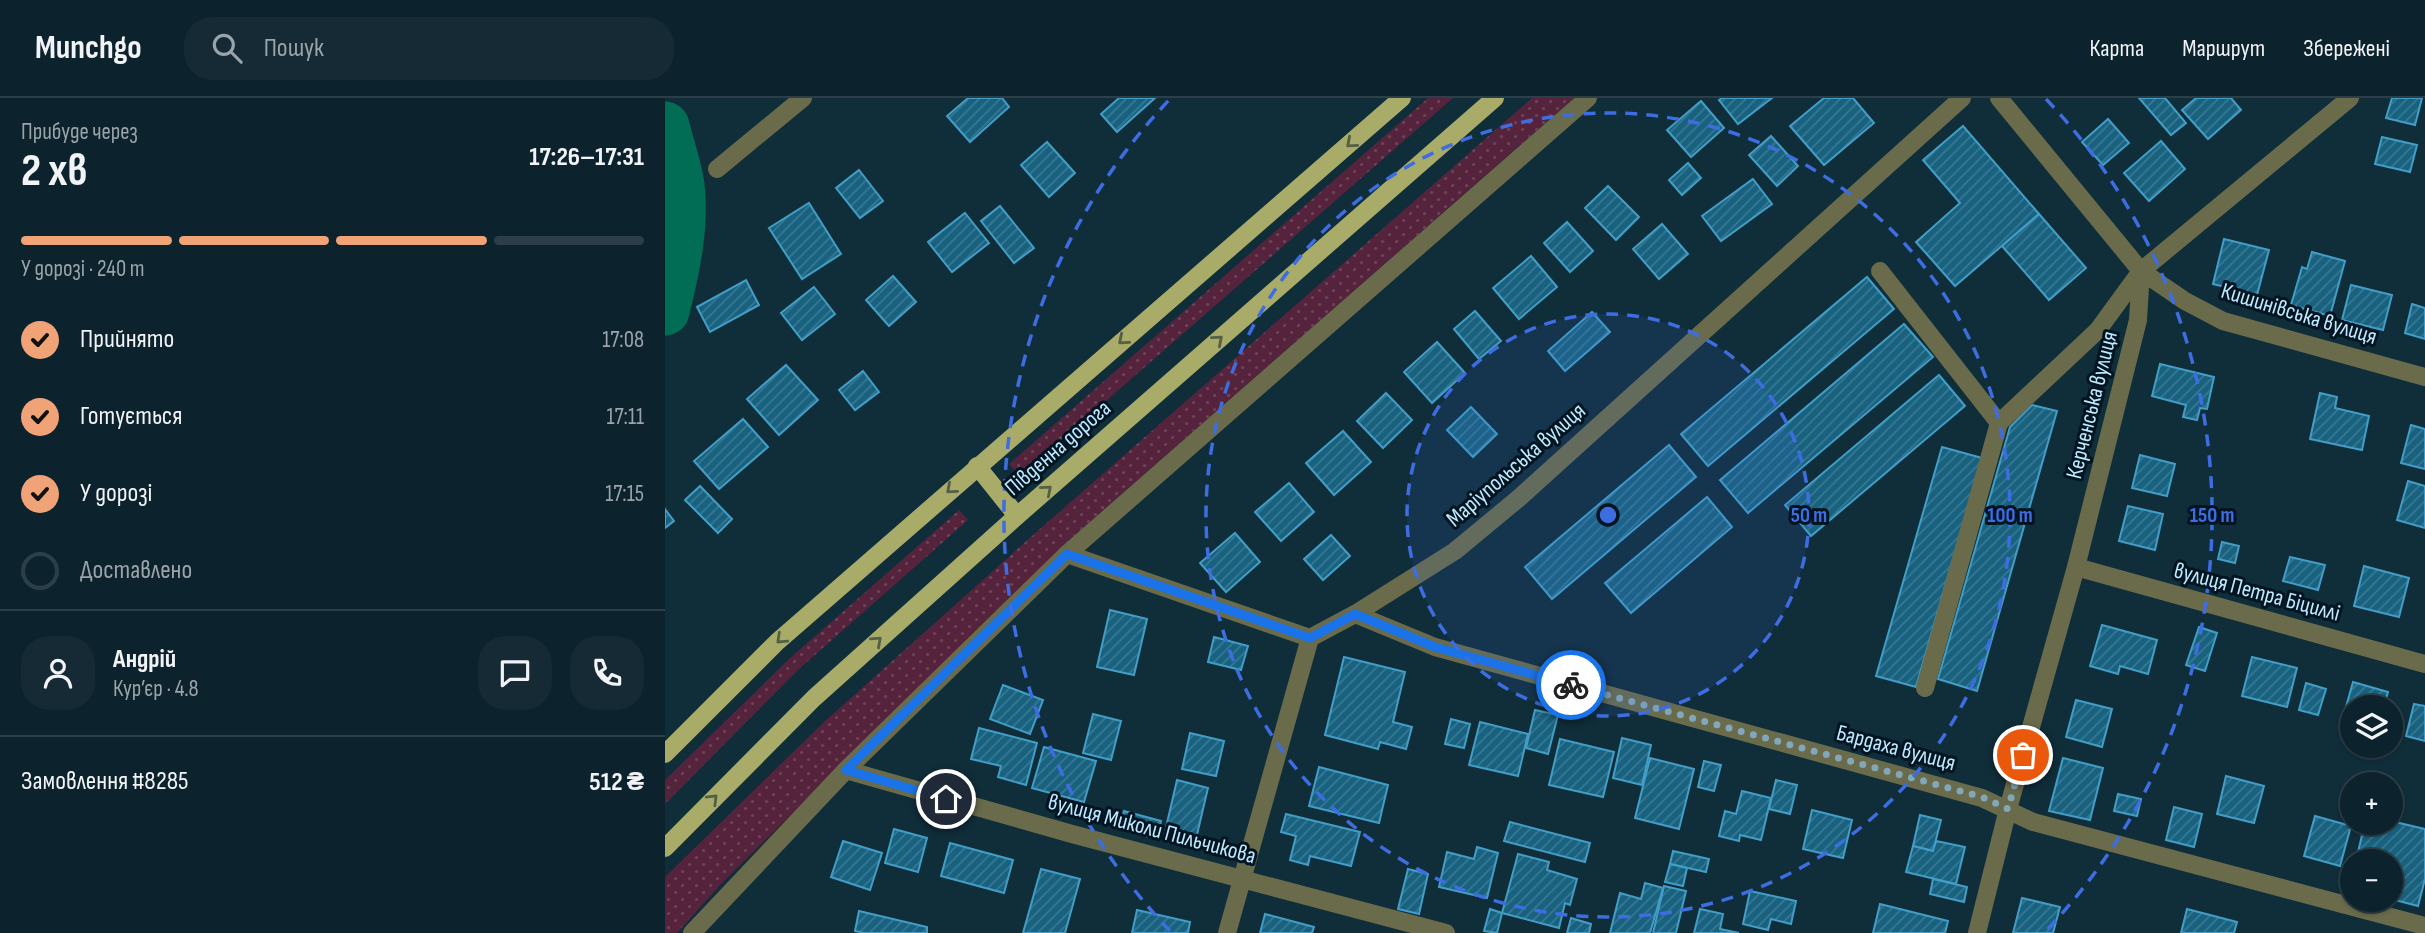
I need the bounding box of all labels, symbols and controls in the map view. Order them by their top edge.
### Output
search box [184,17,674,80]
text: Munchgo [35,28,142,68]
icon: search [208,29,246,67]
text: Пошук [264,33,324,64]
text: Карта [2090,34,2144,63]
text: Маршрут [2182,34,2265,63]
text: Збережені [2303,34,2390,63]
text: Прибуде через [21,118,138,146]
one-way arrow [1346,135,1359,147]
text: 17:26–17:31 [529,142,644,173]
text: 2 хв [21,144,88,199]
text: У дорозі · 240 m [21,255,145,283]
street label: Кишинівська вулиця [2218,277,2380,351]
icon: check [21,321,59,359]
text: Прийнято [80,324,174,355]
text: 17:08 [602,326,644,354]
street label: Керченська вулиця [2060,328,2124,482]
one-way arrow [1118,332,1131,344]
one-way arrow [1210,336,1223,348]
street label: Південна дорога [999,394,1117,502]
street label: Маріупольська вулиця [1441,397,1591,533]
icon: check [21,398,59,436]
text: Готується [80,401,182,432]
text: 17:11 [607,403,644,431]
icon: check [21,475,59,513]
text: У дорозі [80,478,152,509]
text: 17:15 [605,480,644,508]
one-way arrow [947,481,960,493]
one-way arrow [1039,486,1052,498]
centre of rings [1596,503,1620,527]
text: 50 m [1791,503,1827,528]
text: 100 m [1987,503,2033,528]
text: 150 m [2190,503,2234,528]
text: Доставлено [80,555,192,586]
street label: вулиця Петра Біциллі [2171,556,2343,628]
one-way arrow [776,631,789,643]
button: person [21,636,95,710]
button: chat [478,636,552,710]
button: phone [570,636,644,710]
one-way arrow [869,637,882,650]
text: Андрій [113,644,176,675]
courier [1536,650,1606,720]
icon: bike [1552,666,1590,704]
text: Кур’єр · 4.8 [113,675,199,703]
map controls [2340,695,2403,912]
button: layers [2340,695,2403,758]
street label: Бардаха вулиця [1833,719,1959,777]
pin [1993,725,2053,785]
icon: bag [2004,736,2042,774]
text: Замовлення #8285 [21,766,188,797]
text: 512 ₴ [589,767,644,798]
pin [916,769,976,829]
button: + [2340,772,2403,835]
icon: home [927,780,965,818]
street label: вулиця Миколи Пильчикова [1045,788,1259,870]
one-way arrow [705,795,717,807]
button: − [2340,849,2403,912]

